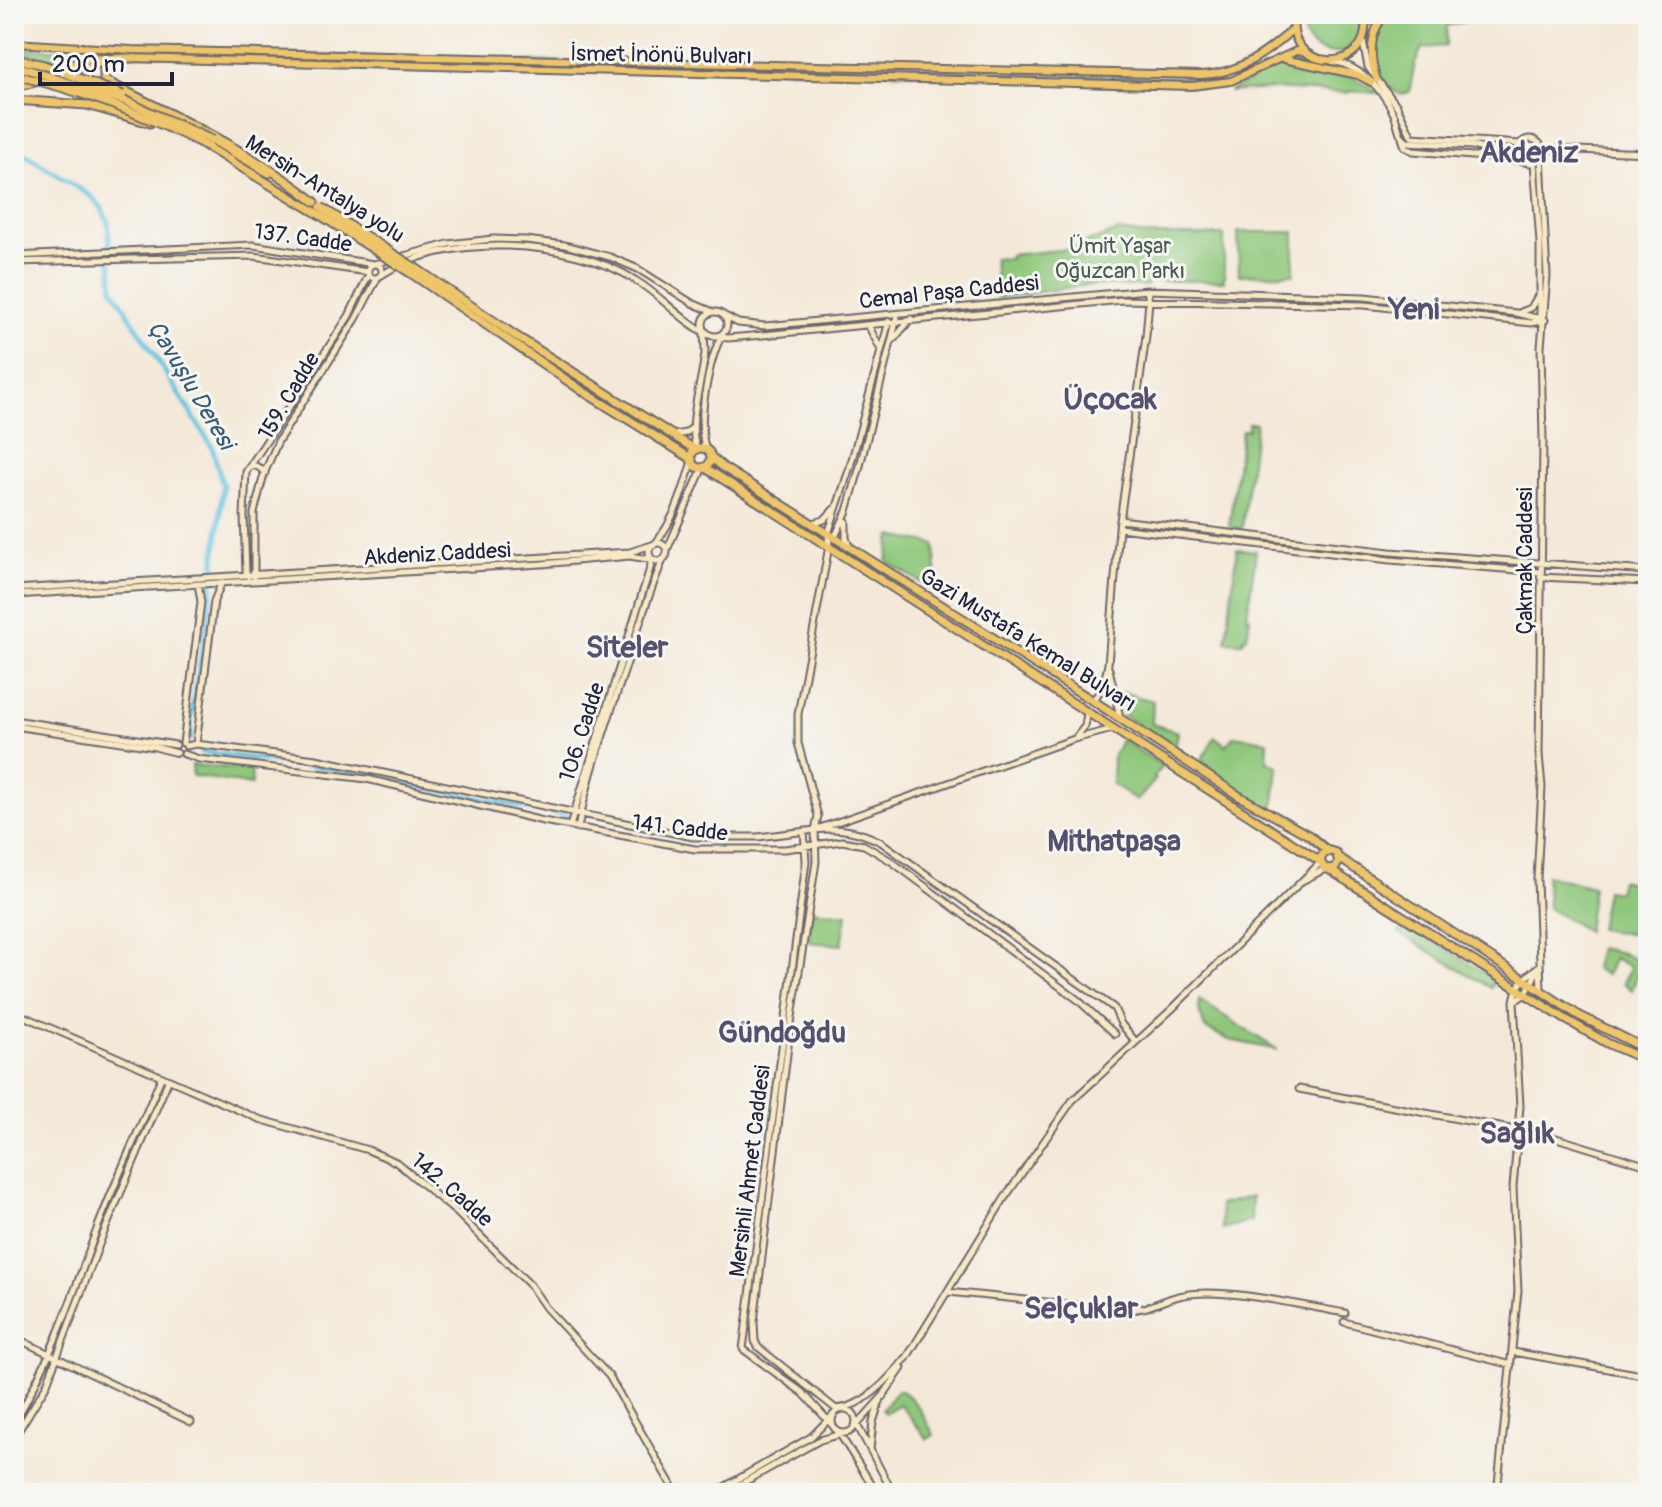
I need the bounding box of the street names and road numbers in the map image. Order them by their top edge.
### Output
street label: İsmet İnönü Bulvarı [570,39,752,71]
street label: Mersin-Antalya yolu [240,129,410,249]
street label: 137. Cadde [252,217,354,259]
street label: Cemal Paşa Caddesi [858,269,1040,315]
street label: 159. Cadde [252,347,326,445]
street label: Çakmak Caddesi [1511,487,1539,635]
street label: Akdeniz Caddesi [363,536,512,572]
street label: Gazi Mustafa Kemal Bulvarı [914,562,1142,718]
street label: 106. Cadde [553,679,611,785]
street label: 141. Cadde [631,808,729,848]
street label: Mersinli Ahmet Caddesi [723,1063,777,1279]
street label: 142. Cadde [405,1147,499,1233]

